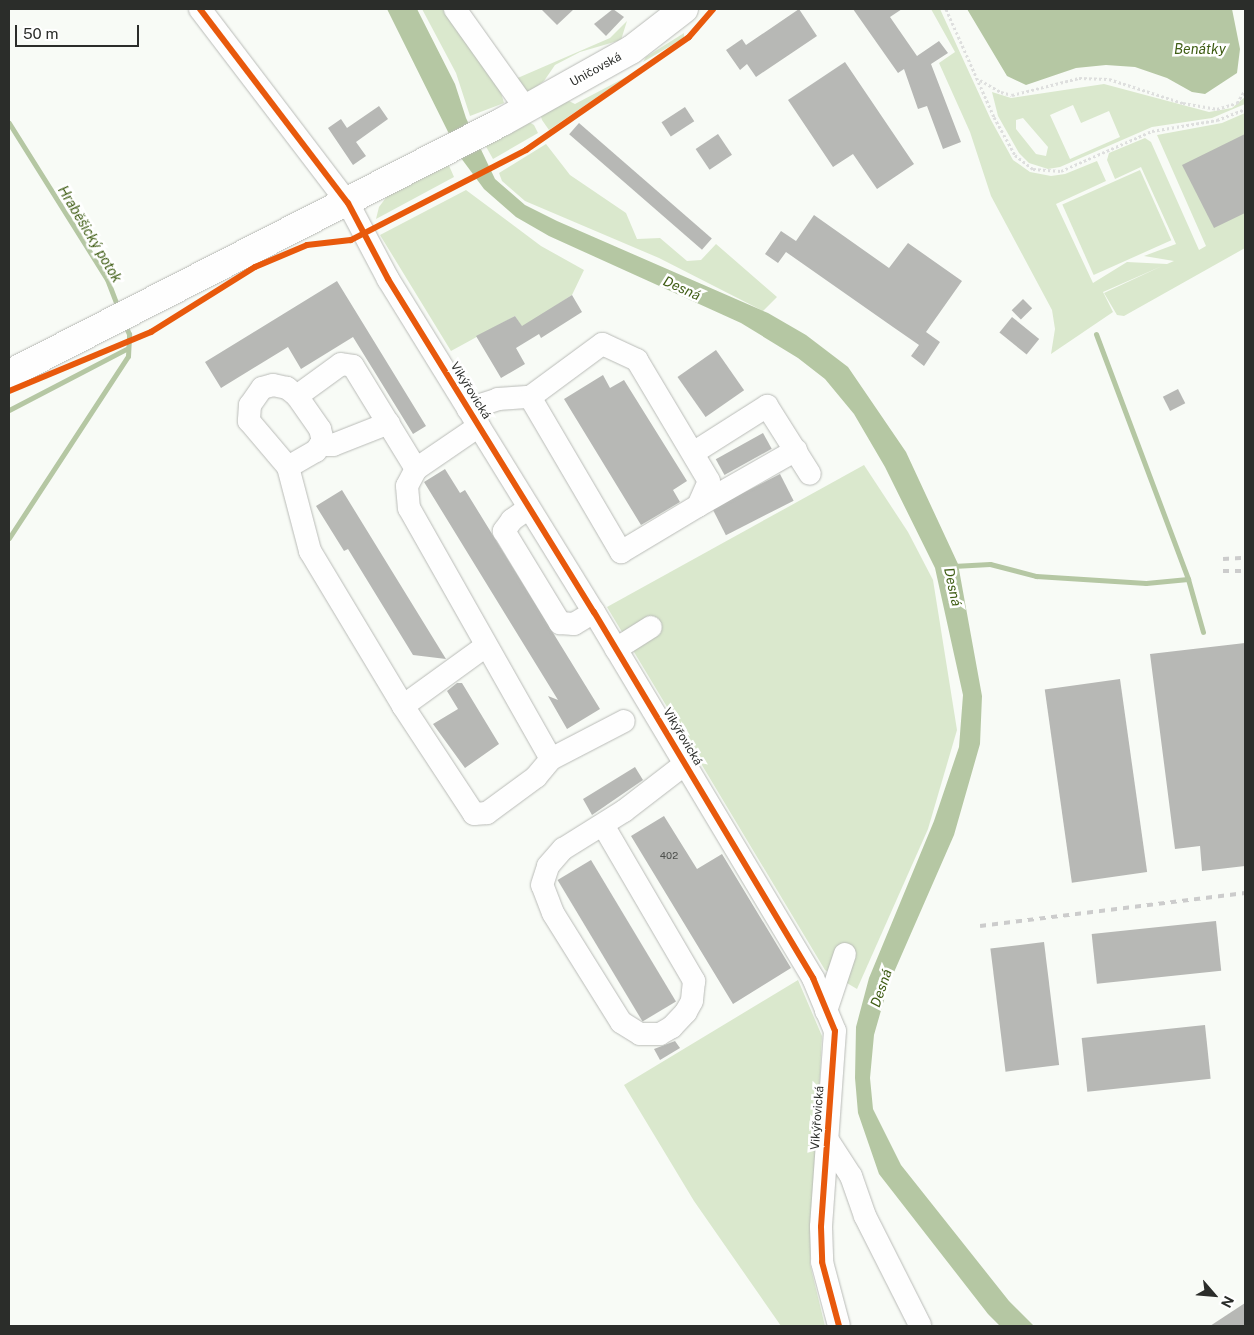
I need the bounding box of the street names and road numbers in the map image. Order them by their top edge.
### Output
street label: Uničovská [568,50,624,90]
street label: Vikýřovická [447,360,493,422]
street label: Vikýřovická [659,706,705,768]
street label: Vikýřovická [809,1085,827,1151]

